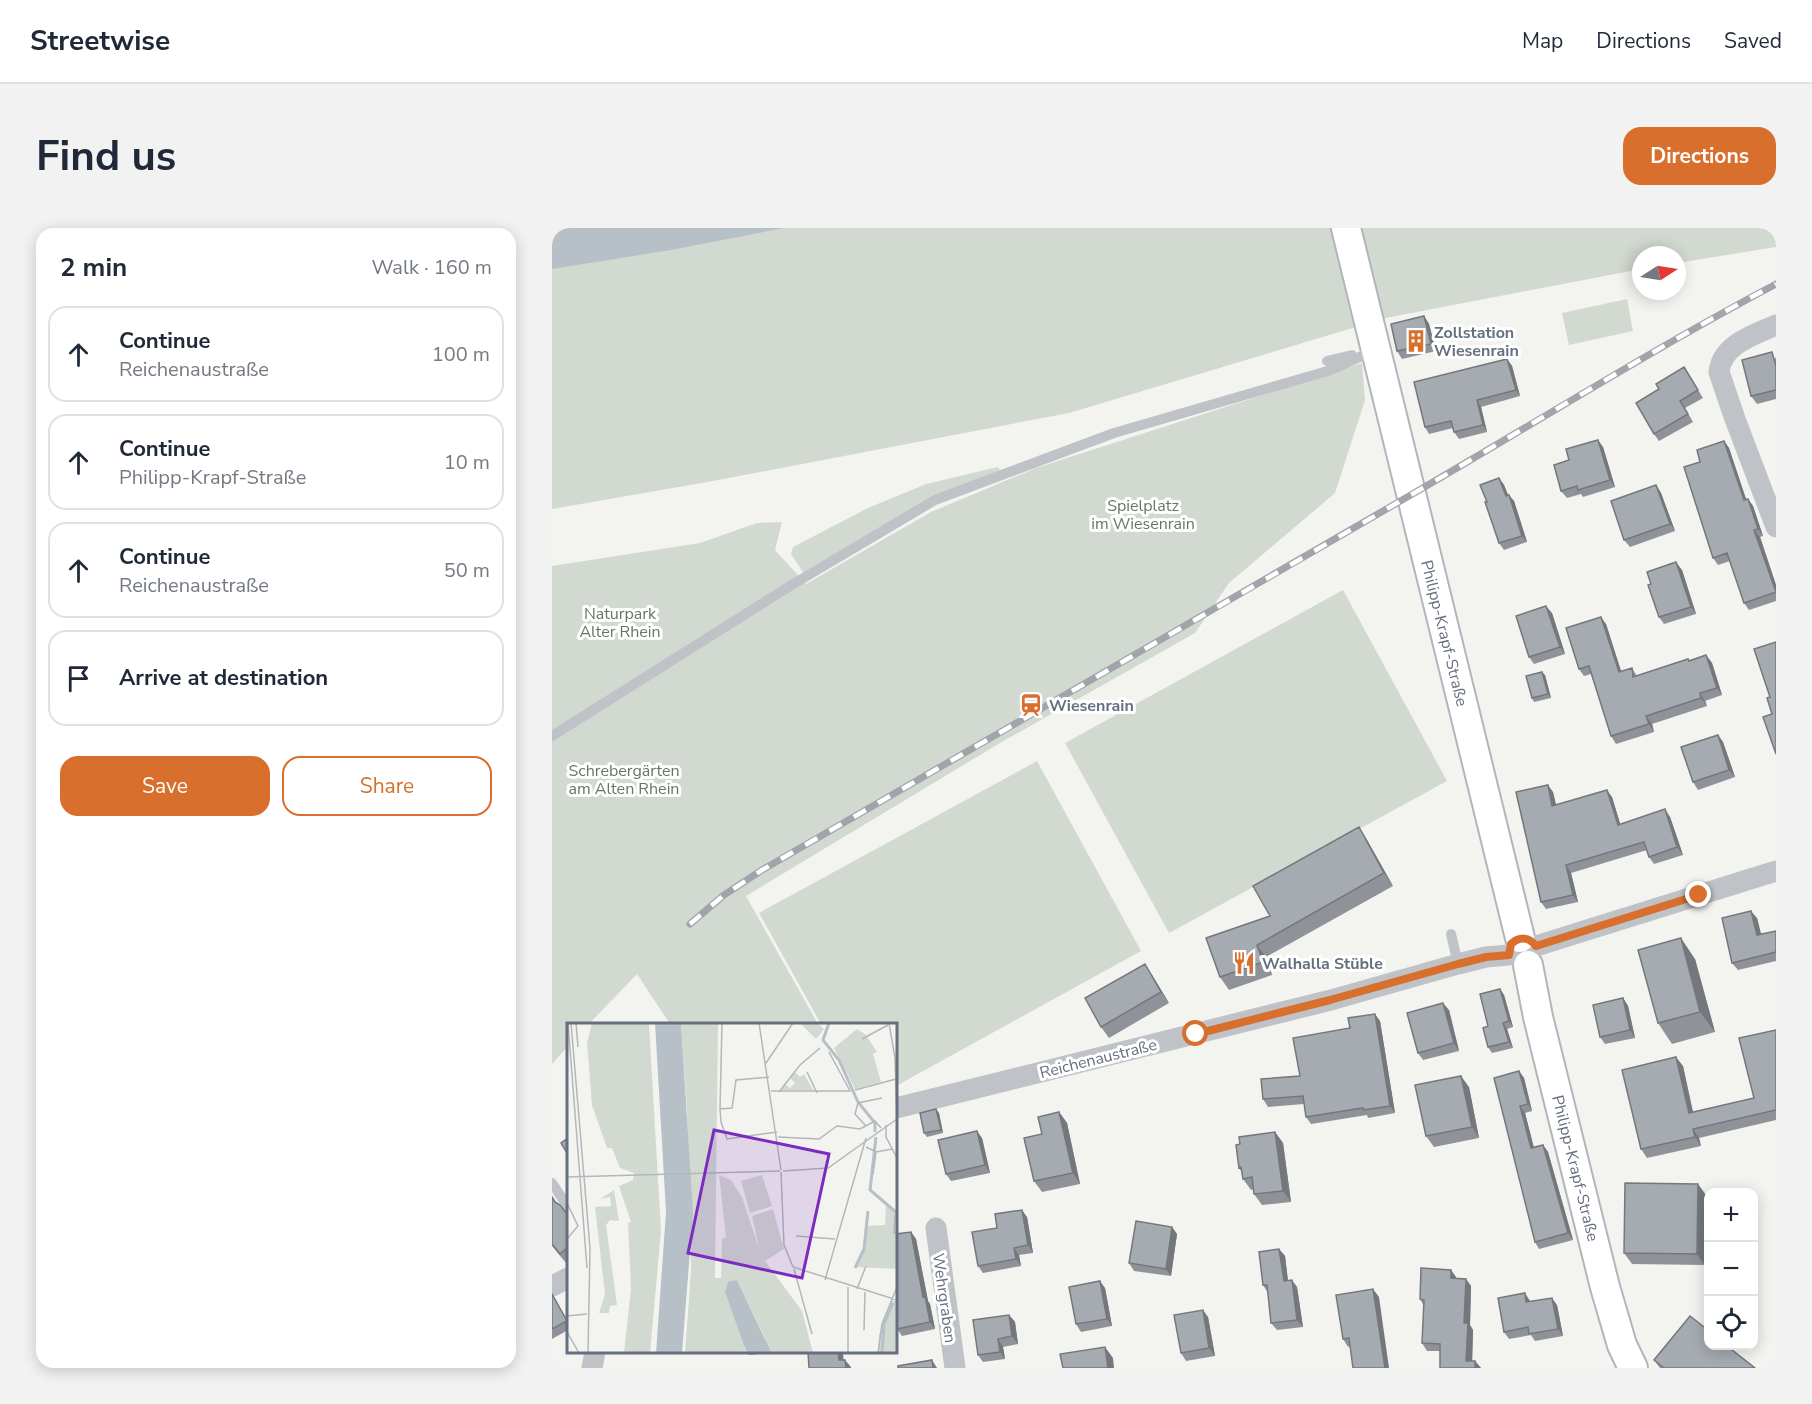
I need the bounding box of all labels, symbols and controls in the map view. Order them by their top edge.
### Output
text: Streetwise [30,22,170,60]
text: Map [1522,27,1563,55]
text: Directions [1596,27,1691,55]
text: Saved [1724,27,1782,55]
button: Directions [1623,127,1776,185]
text: Find us [36,128,176,185]
north arrow [1632,246,1686,300]
text: 2 min [60,250,127,285]
text: Walk · 160 m [372,254,492,281]
place label: Zollstation Wiesenrain [1434,322,1519,362]
text: Continue [119,326,210,356]
building icon: Zollstation Wiesenrain [1403,328,1429,354]
icon: ahead [62,338,95,371]
text: 100 m [432,341,490,368]
text: Reichenaustraße [119,356,269,383]
text: Continue [119,434,210,464]
icon: ahead [62,446,95,479]
text: 10 m [444,449,490,476]
text: Philipp-Krapf-Straße [119,464,306,491]
park label: Spielplatz im Wiesenrain [1091,495,1195,535]
text: Continue [119,542,210,572]
icon: ahead [62,554,95,587]
text: 50 m [444,557,490,584]
street label: Philipp-Krapf-Straße [1415,558,1473,709]
text: Reichenaustraße [119,572,269,599]
park label: Naturpark Alter Rhein [579,603,661,643]
icon: arrive [62,662,95,695]
text: Arrive at destination [119,663,328,693]
station icon: Wiesenrain [1018,692,1044,718]
place label: Wiesenrain [1049,695,1134,717]
button: Save [60,756,270,816]
button: Share [282,756,492,816]
park label: Schrebergärten am Alten Rhein [568,760,680,800]
route end [1685,881,1711,907]
restaurant icon: Walhalla Stüble [1231,950,1257,976]
place label: Walhalla Stüble [1262,953,1383,975]
route start [1182,1020,1208,1046]
inset map [567,1023,897,1353]
street label: Reichenaustraße [1037,1034,1159,1084]
street label: Philipp-Krapf-Straße [1546,1093,1604,1244]
map controls [1704,1188,1758,1350]
button: + [1704,1188,1758,1242]
button: − [1704,1242,1758,1296]
street label: Wehrgraben [927,1252,961,1344]
button: locate [1704,1296,1758,1350]

